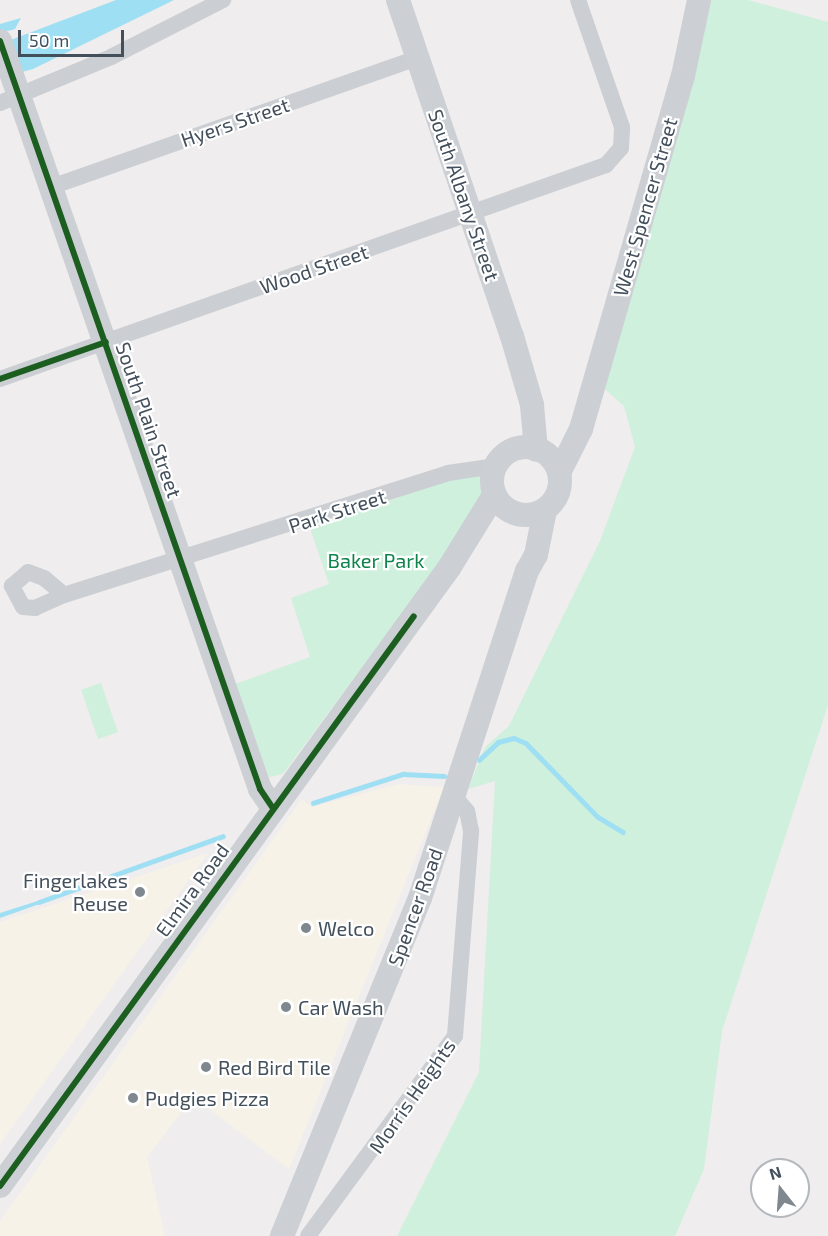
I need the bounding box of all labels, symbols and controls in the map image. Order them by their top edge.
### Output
scale bar [21,18,128,56]
text: 50 m [29,29,69,51]
street label: Hyers Street [178,92,292,152]
street label: South Albany Street [423,106,505,284]
street label: West Spencer Street [608,115,682,299]
street label: Wood Street [257,239,371,299]
street label: South Plain Street [111,339,187,501]
street label: Park Street [285,484,389,538]
park label: Baker Park [327,548,425,572]
street label: Elmira Road [150,839,234,941]
street label: Spencer Road [383,845,447,969]
place label: Fingerlakes Reuse [23,868,128,915]
marker: Fingerlakes Reuse [133,885,147,899]
place label: Welco [318,916,374,940]
marker: Welco [299,921,313,935]
place label: Car Wash [298,995,384,1019]
marker: Car Wash [279,1000,293,1014]
street label: Morris Heights [364,1034,460,1158]
place label: Red Bird Tile [218,1055,331,1079]
marker: Red Bird Tile [199,1060,213,1074]
place label: Pudgies Pizza [145,1086,269,1110]
marker: Pudgies Pizza [126,1091,140,1105]
north arrow [750,1158,810,1218]
text: N [767,1161,783,1183]

